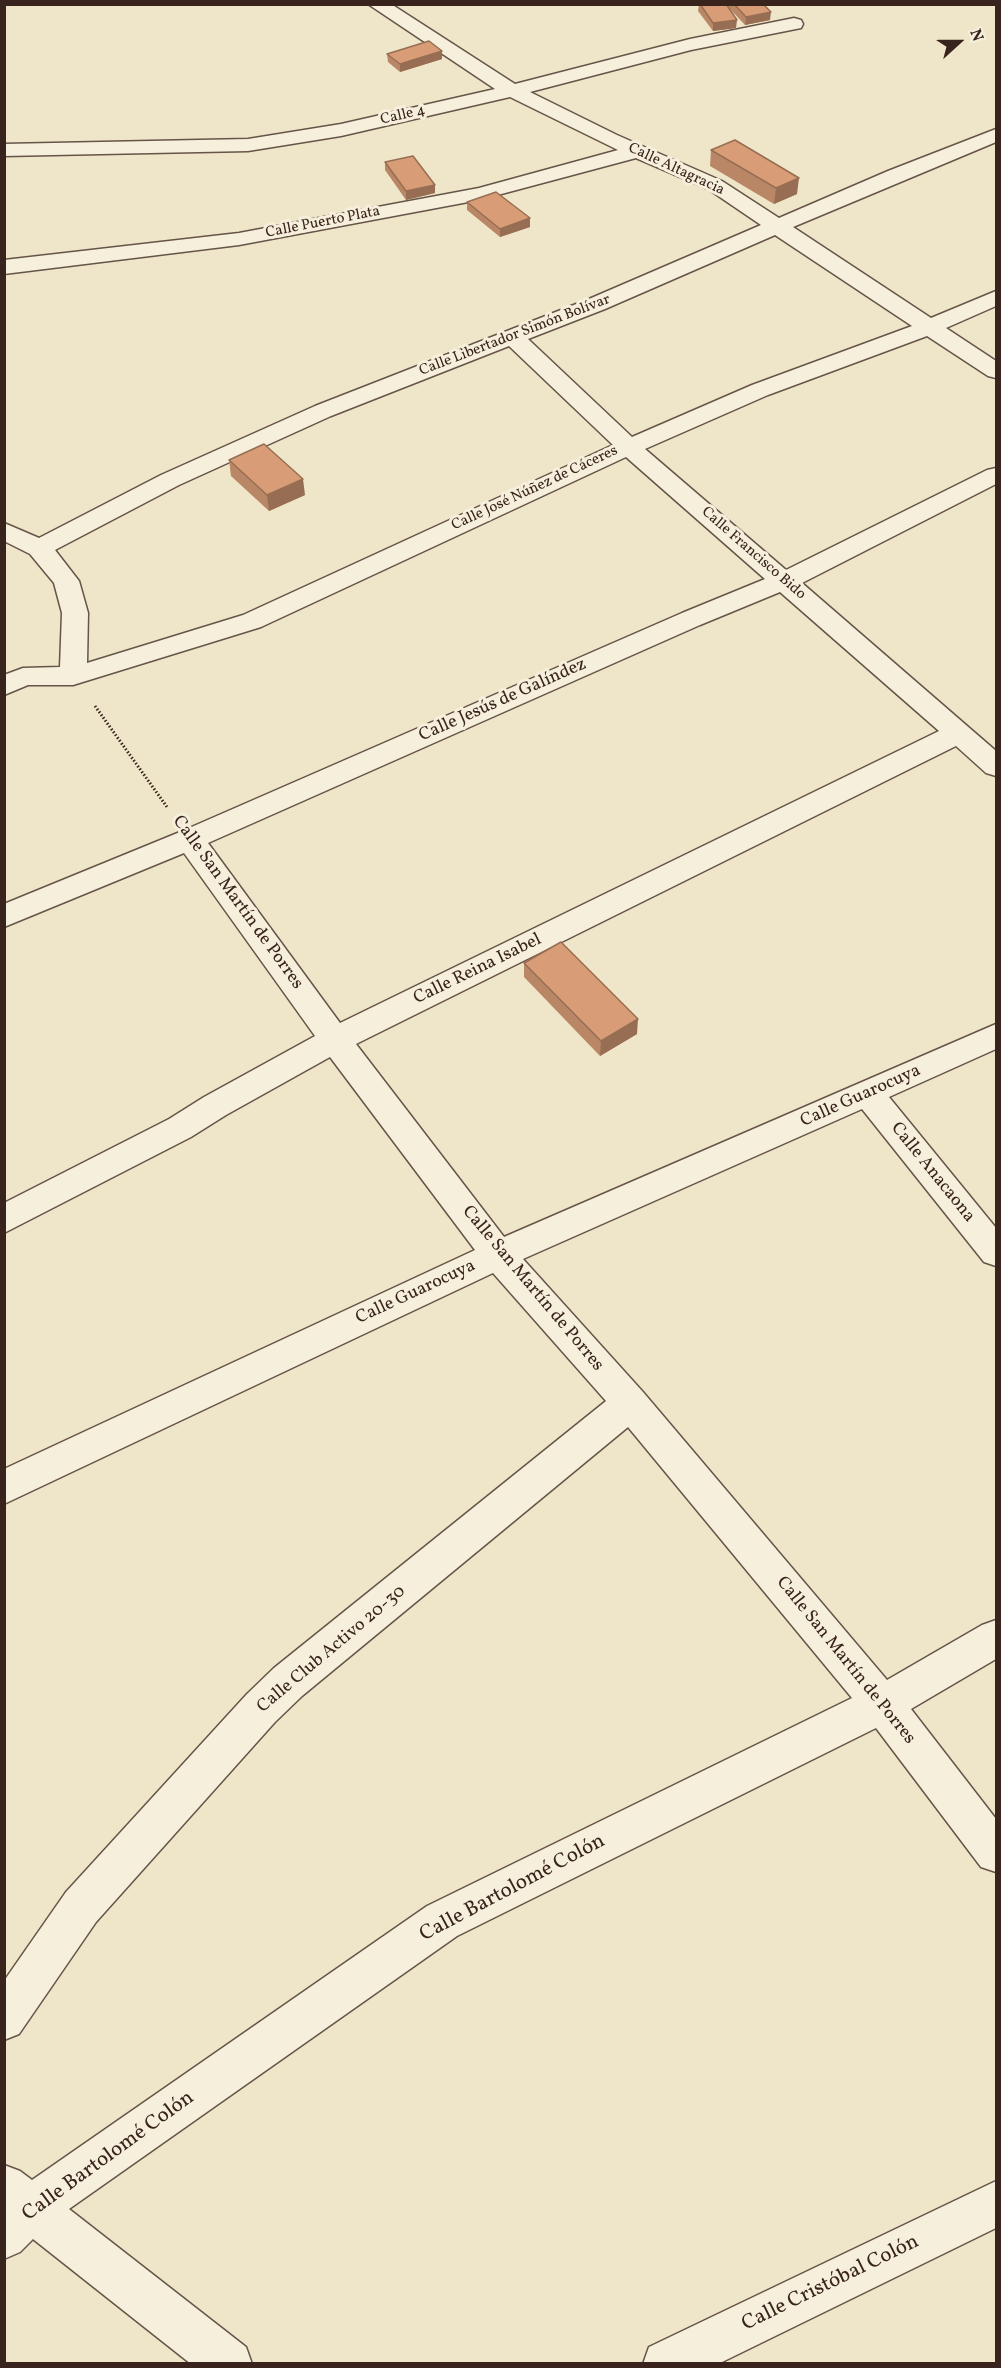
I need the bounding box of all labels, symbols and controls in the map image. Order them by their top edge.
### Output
north arrow [929,12,989,72]
text: N [963,26,988,45]
street label: Calle 4 [379,102,427,130]
street label: Calle Altagracia [625,140,727,200]
street label: Calle Puerto Plata [264,203,382,243]
street label: Calle Libertador Simón Bolívar [417,291,613,381]
street label: Calle José Núñez de Cáceres [449,443,621,535]
street label: Calle Francisco Bido [697,504,809,604]
street label: Calle Jesús de Galíndez [416,654,590,748]
street label: Calle San Martín de Porres [167,812,307,994]
street label: Calle Reina Isabel [411,930,545,1010]
street label: Calle Guarocuya [798,1061,924,1133]
street label: Calle Anacaona [885,1119,979,1227]
street label: Calle San Martín de Porres [456,1202,608,1376]
street label: Calle Guarocuya [353,1256,479,1330]
street label: Calle San Martín de Porres [771,1573,919,1749]
street label: Calle Club Activo 20-30 [253,1582,411,1718]
street label: Calle Bartolomé Colón [416,1829,610,1949]
street label: Calle Bartolomé Colón [18,2086,200,2228]
street label: Calle Cristóbal Colón [738,2230,924,2338]

